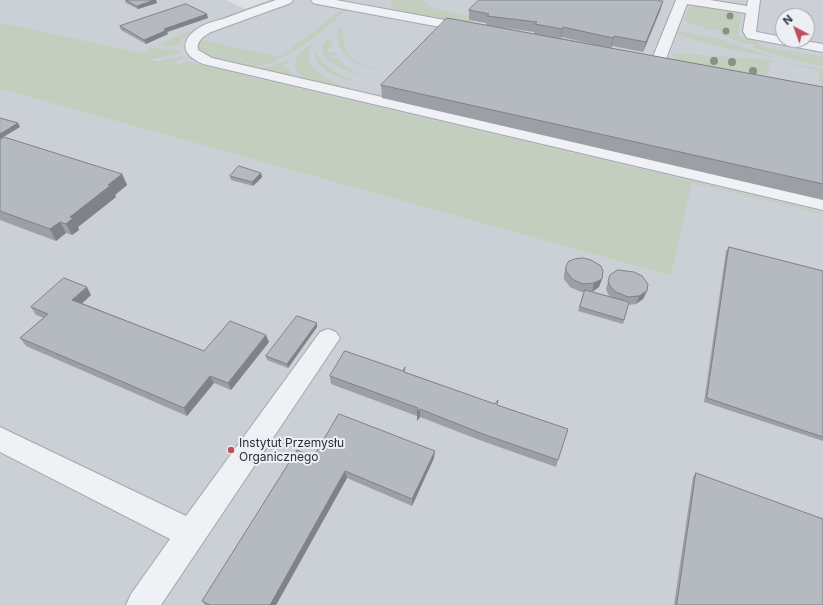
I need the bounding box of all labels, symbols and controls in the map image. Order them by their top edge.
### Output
north arrow [775,8,815,48]
text: N [780,12,796,28]
place label: Instytut Przemysłu Organicznego [239,436,344,464]
marker: Instytut Przemysłu Organicznego [226,445,236,455]

